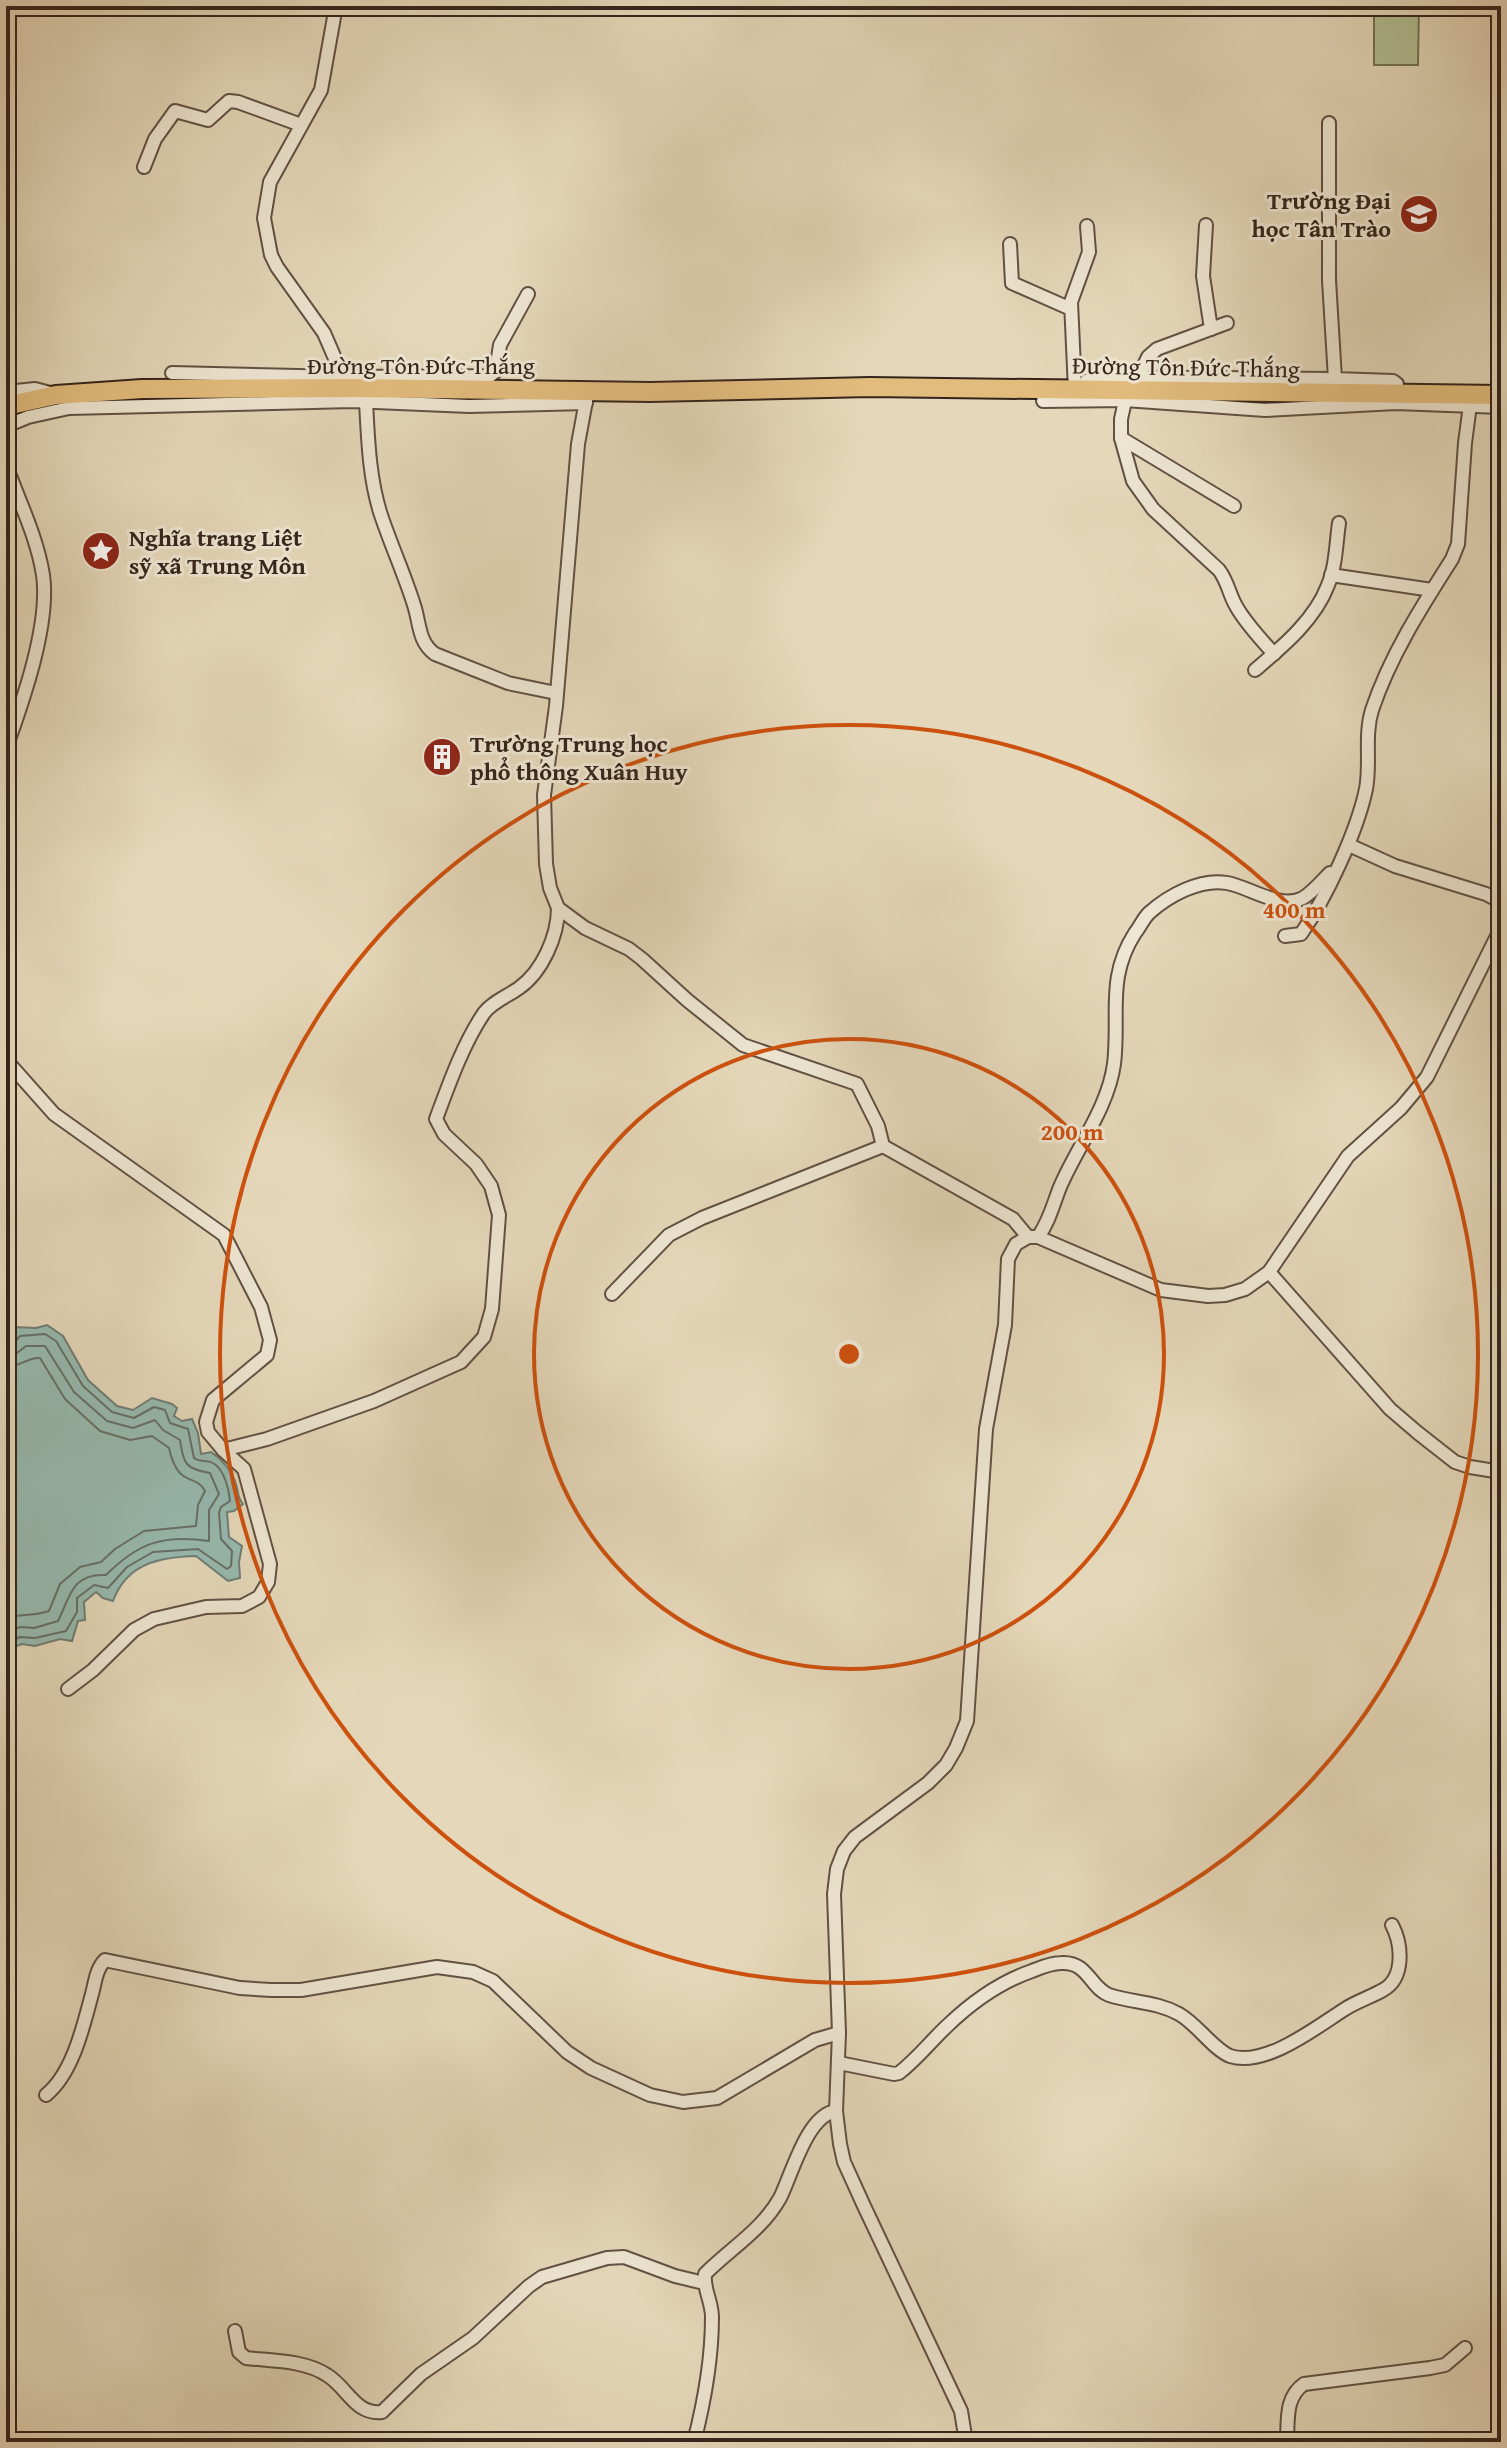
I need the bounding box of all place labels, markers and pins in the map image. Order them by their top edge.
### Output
place label: Trường Đại học Tân Trào [1252,183,1391,246]
school or university icon: Trường Đại học Tân Trào [1398,193,1440,235]
place label: Nghĩa trang Liệt sỹ xã Trung Môn [129,520,306,583]
place icon: Nghĩa trang Liệt sỹ xã Trung Môn [80,530,122,572]
place label: Trường Trung học phổ thông Xuân Huy [470,726,688,789]
building icon: Trường Trung học phổ thông Xuân Huy [421,736,463,778]
centre of rings [835,1340,863,1368]

